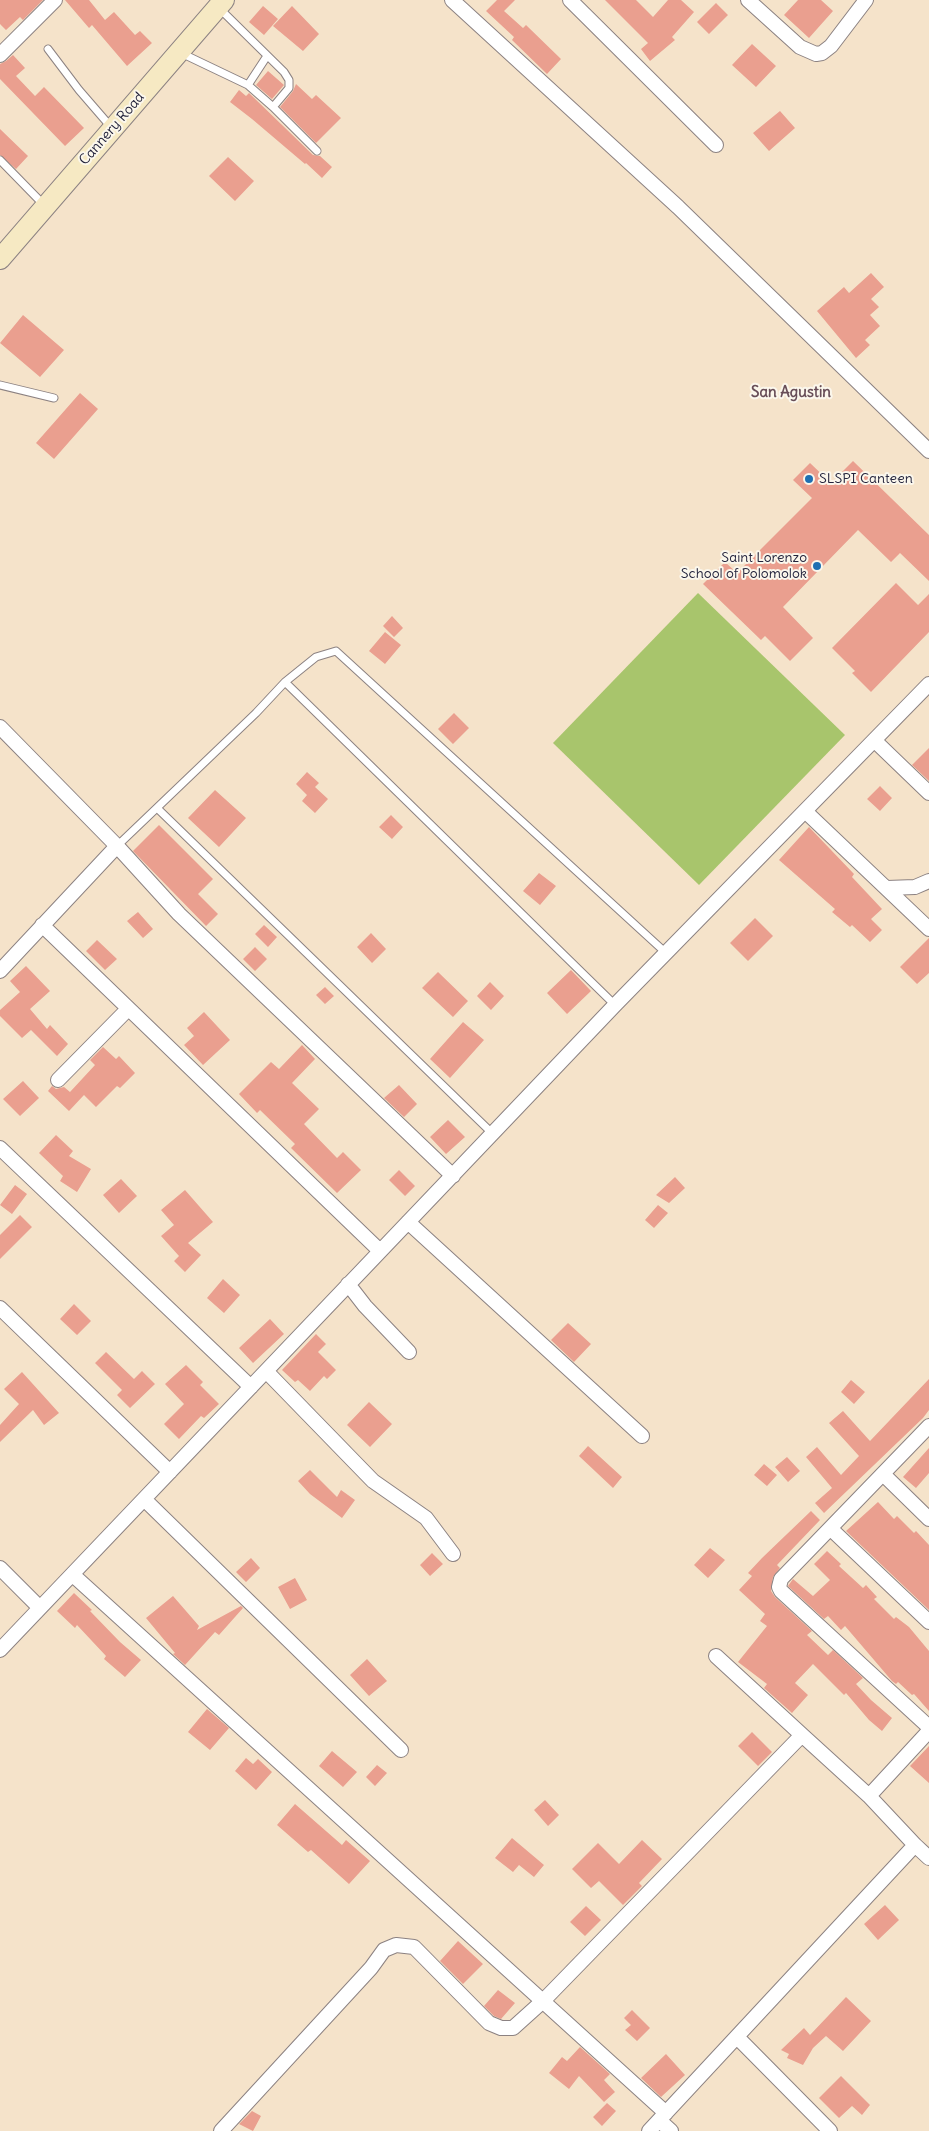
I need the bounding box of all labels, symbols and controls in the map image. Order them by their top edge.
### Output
street label: Cannery Road [76,89,148,169]
district label: San Agustin [751,384,831,402]
place label: SLSPI Canteen [819,471,913,487]
marker: SLSPI Canteen [803,473,815,485]
place label: Saint Lorenzo School of Polomolok [681,550,807,582]
marker: Saint Lorenzo School of Polomolok [811,560,823,572]

